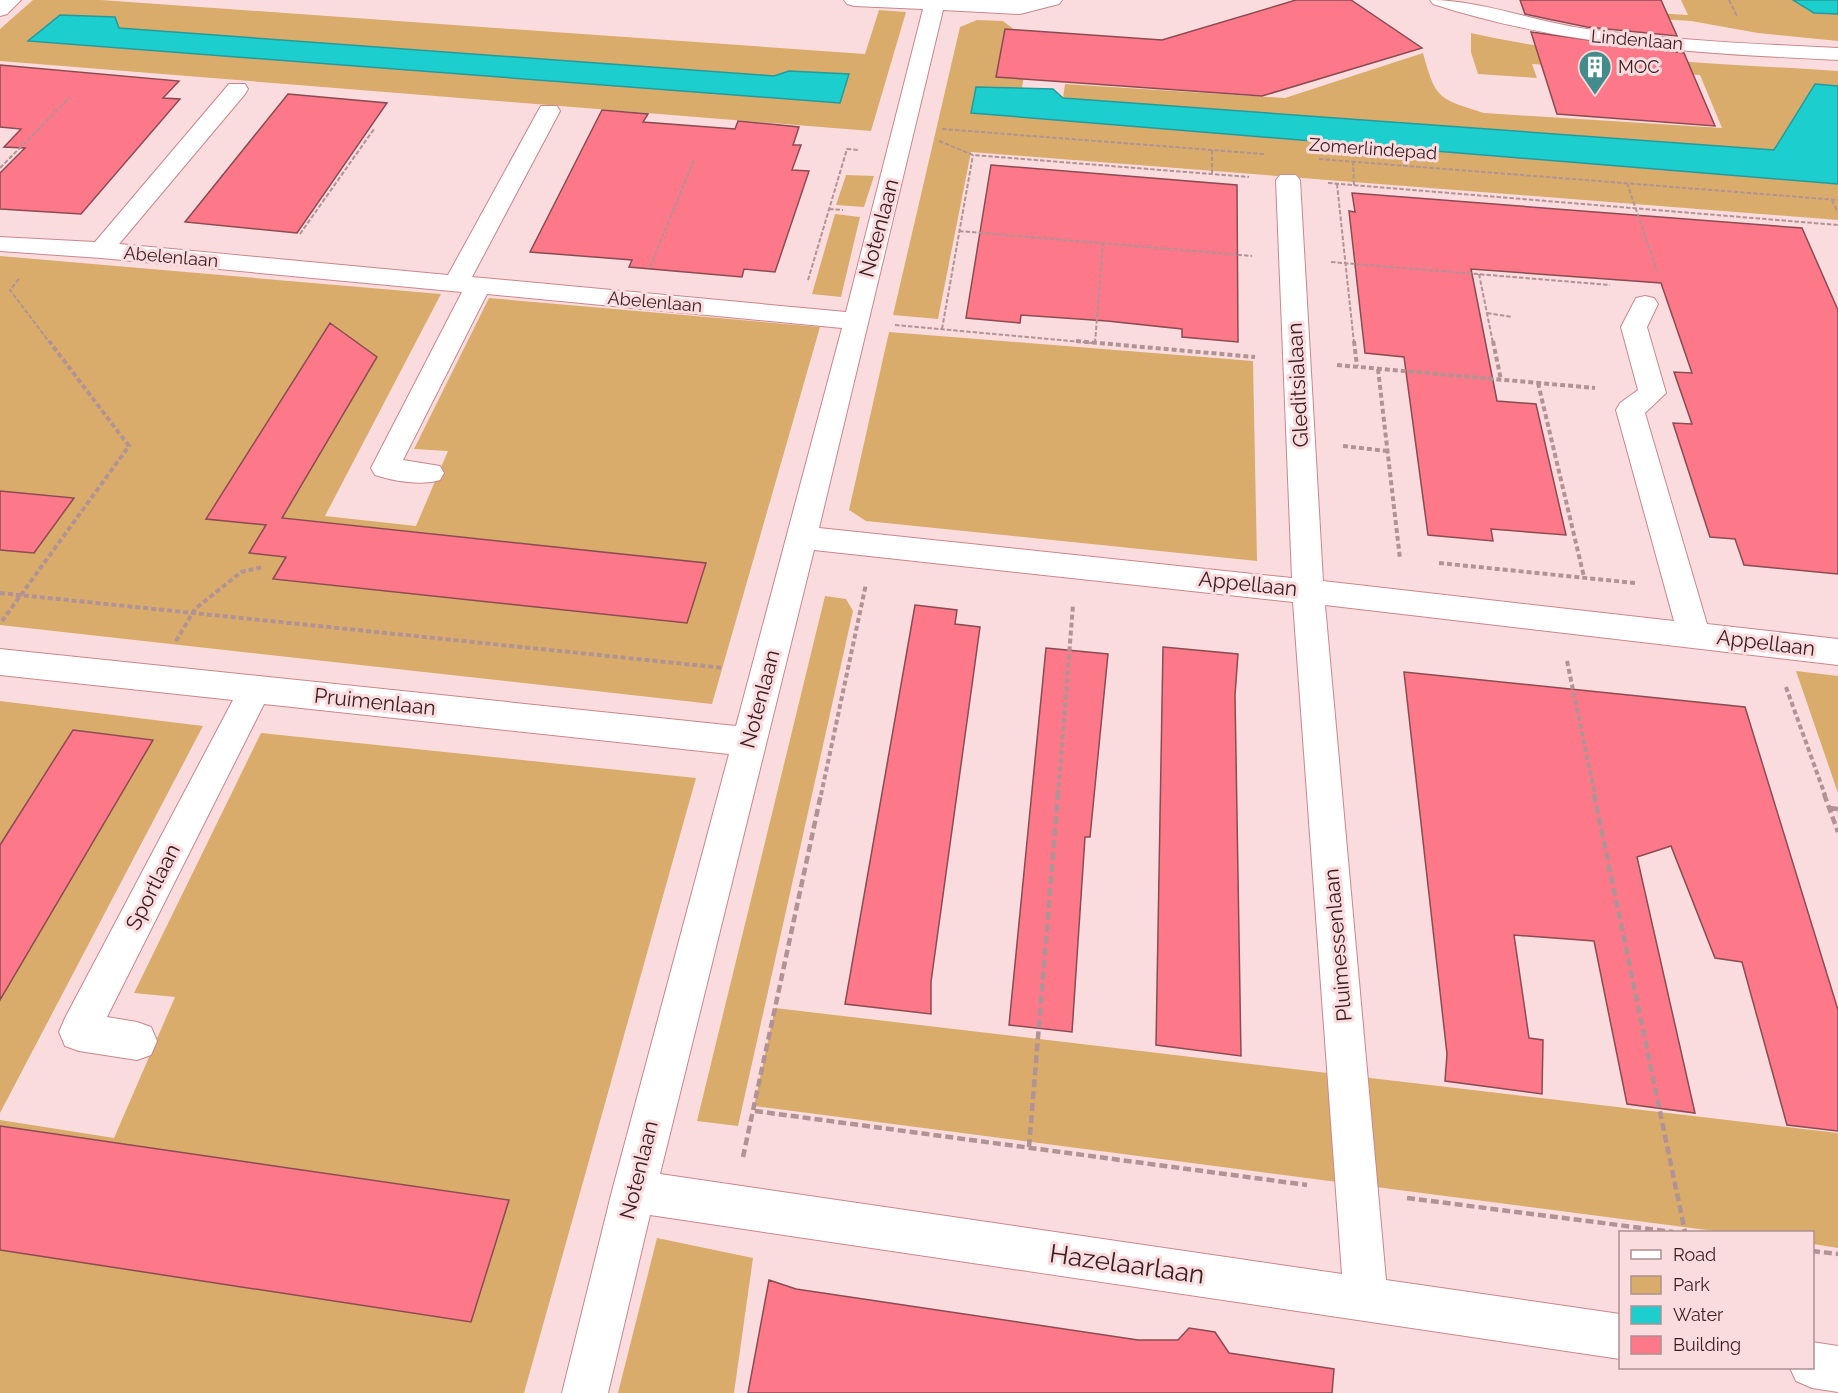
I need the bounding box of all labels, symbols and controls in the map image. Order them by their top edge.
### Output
street label: Lindenlaan [1590,25,1684,54]
building icon: MOC [1577,49,1613,96]
place label: MOC [1618,56,1660,77]
street label: Zomerlindepad [1308,134,1438,163]
street label: Notenlaan [853,176,904,280]
street label: Abelenlaan [123,242,219,271]
street label: Abelenlaan [607,287,703,316]
street label: Gleditsialaan [1282,322,1313,448]
street label: Appellaan [1198,566,1299,601]
street label: Appellaan [1715,624,1817,661]
street label: Notenlaan [734,647,785,751]
street label: Pruimenlaan [313,683,437,720]
street label: Sportlaan [120,839,185,934]
street label: Pluimessenlaan [1318,868,1357,1022]
street label: Notenlaan [614,1118,663,1222]
legend [1619,1231,1814,1369]
street label: Hazelaarlaan [1048,1238,1206,1290]
text: Road [1673,1244,1716,1265]
text: Park [1673,1274,1710,1295]
text: Water [1673,1304,1724,1325]
text: Building [1673,1334,1741,1355]

